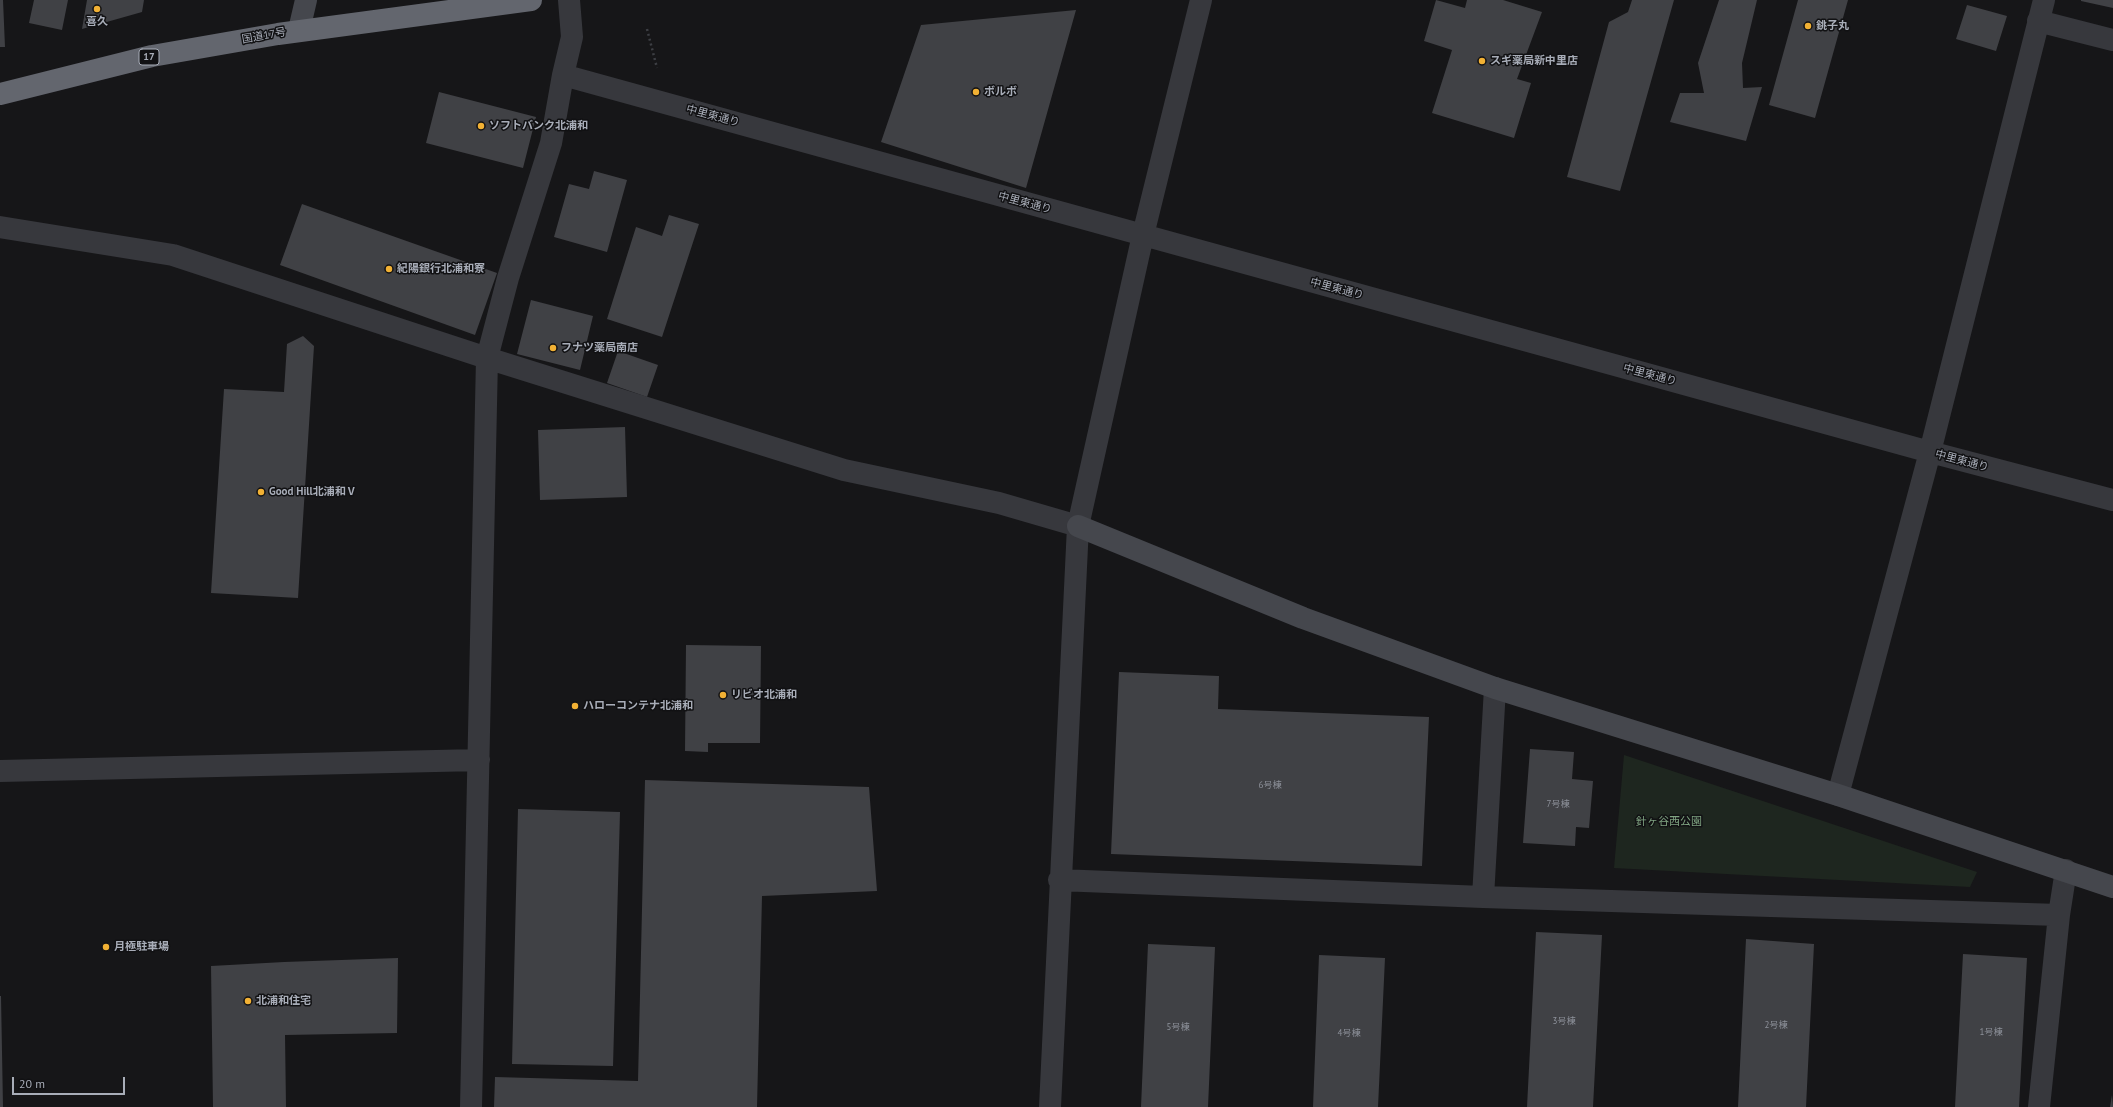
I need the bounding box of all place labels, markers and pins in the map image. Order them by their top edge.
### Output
marker: 喜久 [92,4,102,14]
place label: 喜久 [86,15,108,29]
place label: 銚子丸 [1816,19,1849,33]
marker: 銚子丸 [1803,21,1813,31]
place label: スギ薬局新中里店 [1490,54,1578,68]
marker: スギ薬局新中里店 [1477,56,1487,66]
place label: ボルボ [984,85,1017,99]
marker: ボルボ [971,87,981,97]
place label: ソフトバンク北浦和 [489,119,588,133]
marker: ソフトバンク北浦和 [476,121,486,131]
place label: 紀陽銀行北浦和寮 [397,262,485,276]
marker: 紀陽銀行北浦和寮 [384,264,394,274]
place label: フナツ薬局南店 [561,341,638,355]
marker: フナツ薬局南店 [548,343,558,353]
place label: Good Hill北浦和Ⅴ [269,485,357,499]
marker: Good Hill北浦和Ⅴ [256,487,266,497]
place label: リビオ北浦和 [731,688,797,702]
marker: リビオ北浦和 [718,690,728,700]
place label: ハローコンテナ北浦和 [583,699,693,713]
marker: ハローコンテナ北浦和 [570,701,580,711]
place label: 月極駐車場 [114,940,169,954]
marker: 月極駐車場 [101,942,111,952]
place label: 北浦和住宅 [256,994,311,1008]
marker: 北浦和住宅 [243,996,253,1006]

